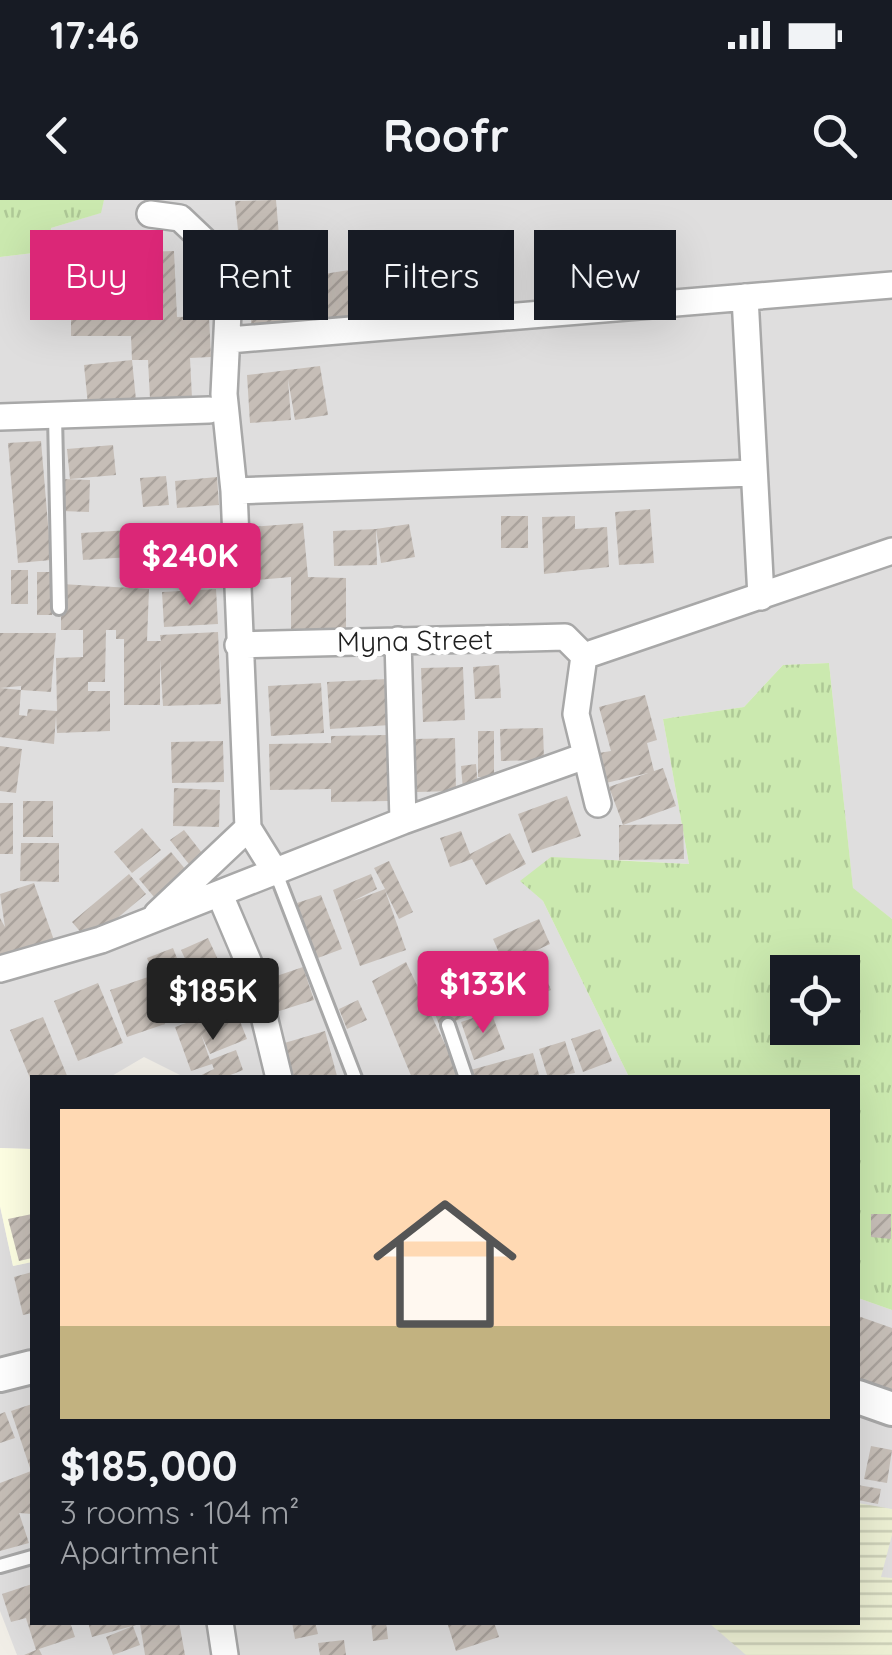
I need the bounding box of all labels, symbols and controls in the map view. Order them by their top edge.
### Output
text: 17:46 [50,11,139,59]
text: Roofr [383,107,509,163]
icon: back [30,108,85,163]
icon: search [807,108,862,163]
chip: Buy [30,230,163,320]
chip: Rent [183,230,328,320]
chip: Filters [348,230,514,320]
chip: New [534,230,676,320]
pin: $240K [120,523,260,608]
text: $240K [142,535,238,575]
street label: Myna Street [337,621,493,659]
pin: $133K [413,951,553,1036]
map controls [770,955,860,1045]
button: locate [770,955,860,1045]
pin: $185K [143,958,283,1043]
text: $133K [440,963,526,1003]
text: $185K [169,970,257,1010]
icon: home [355,1174,535,1354]
text: $185,000 [60,1439,238,1492]
text: 3 rooms · 104 m² [60,1492,300,1532]
text: Apartment [60,1532,219,1572]

